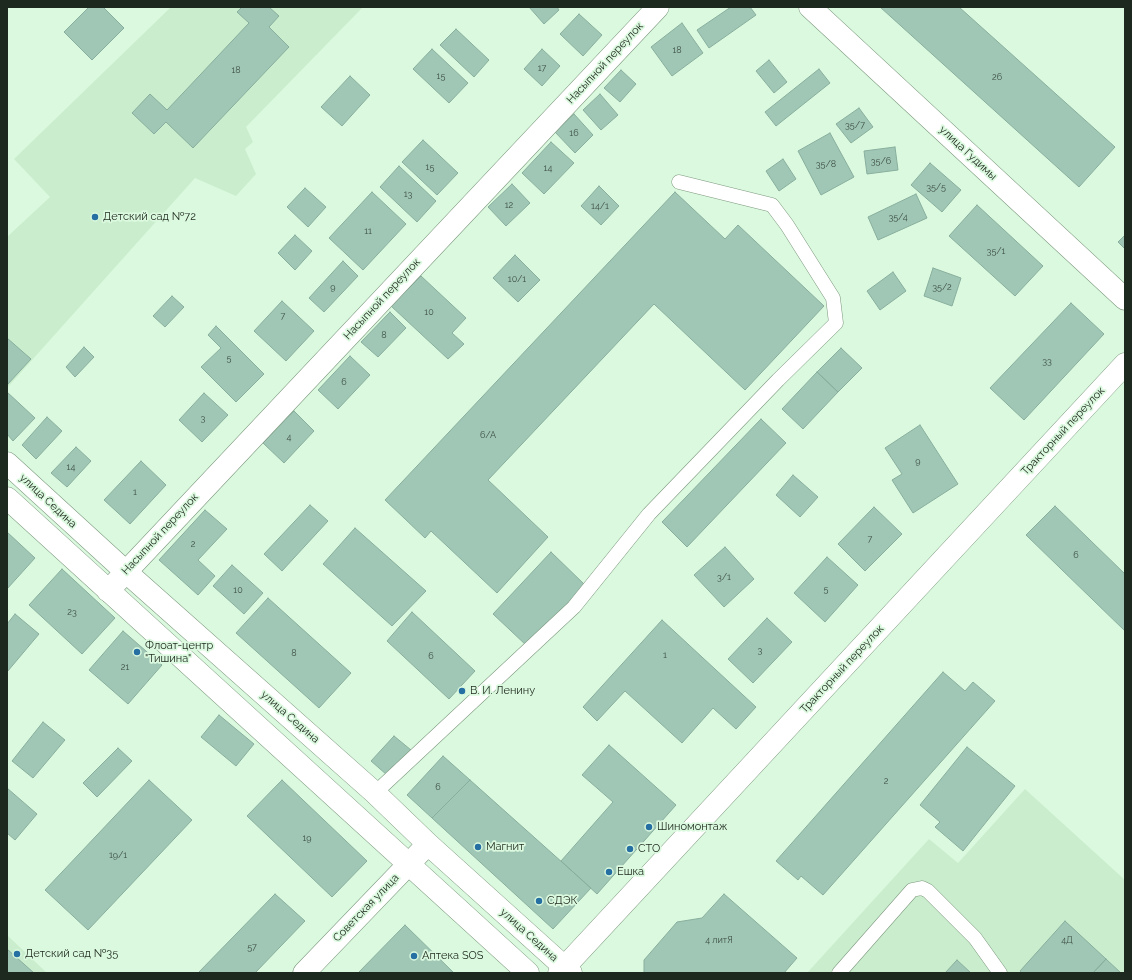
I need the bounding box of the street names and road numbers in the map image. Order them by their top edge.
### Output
street label: Насыпной переулок [564,20,646,106]
street label: улица Гудимы [937,123,999,183]
street label: Насыпной переулок [341,256,423,342]
street label: Тракторный переулок [1019,384,1107,478]
street label: улица Седина [17,471,79,531]
street label: Насыпной переулок [119,491,201,577]
street label: Тракторный переулок [798,622,886,716]
street label: улица Седина [258,688,322,746]
street label: Советская улица [330,871,402,945]
street label: улица Седина [497,906,561,964]

